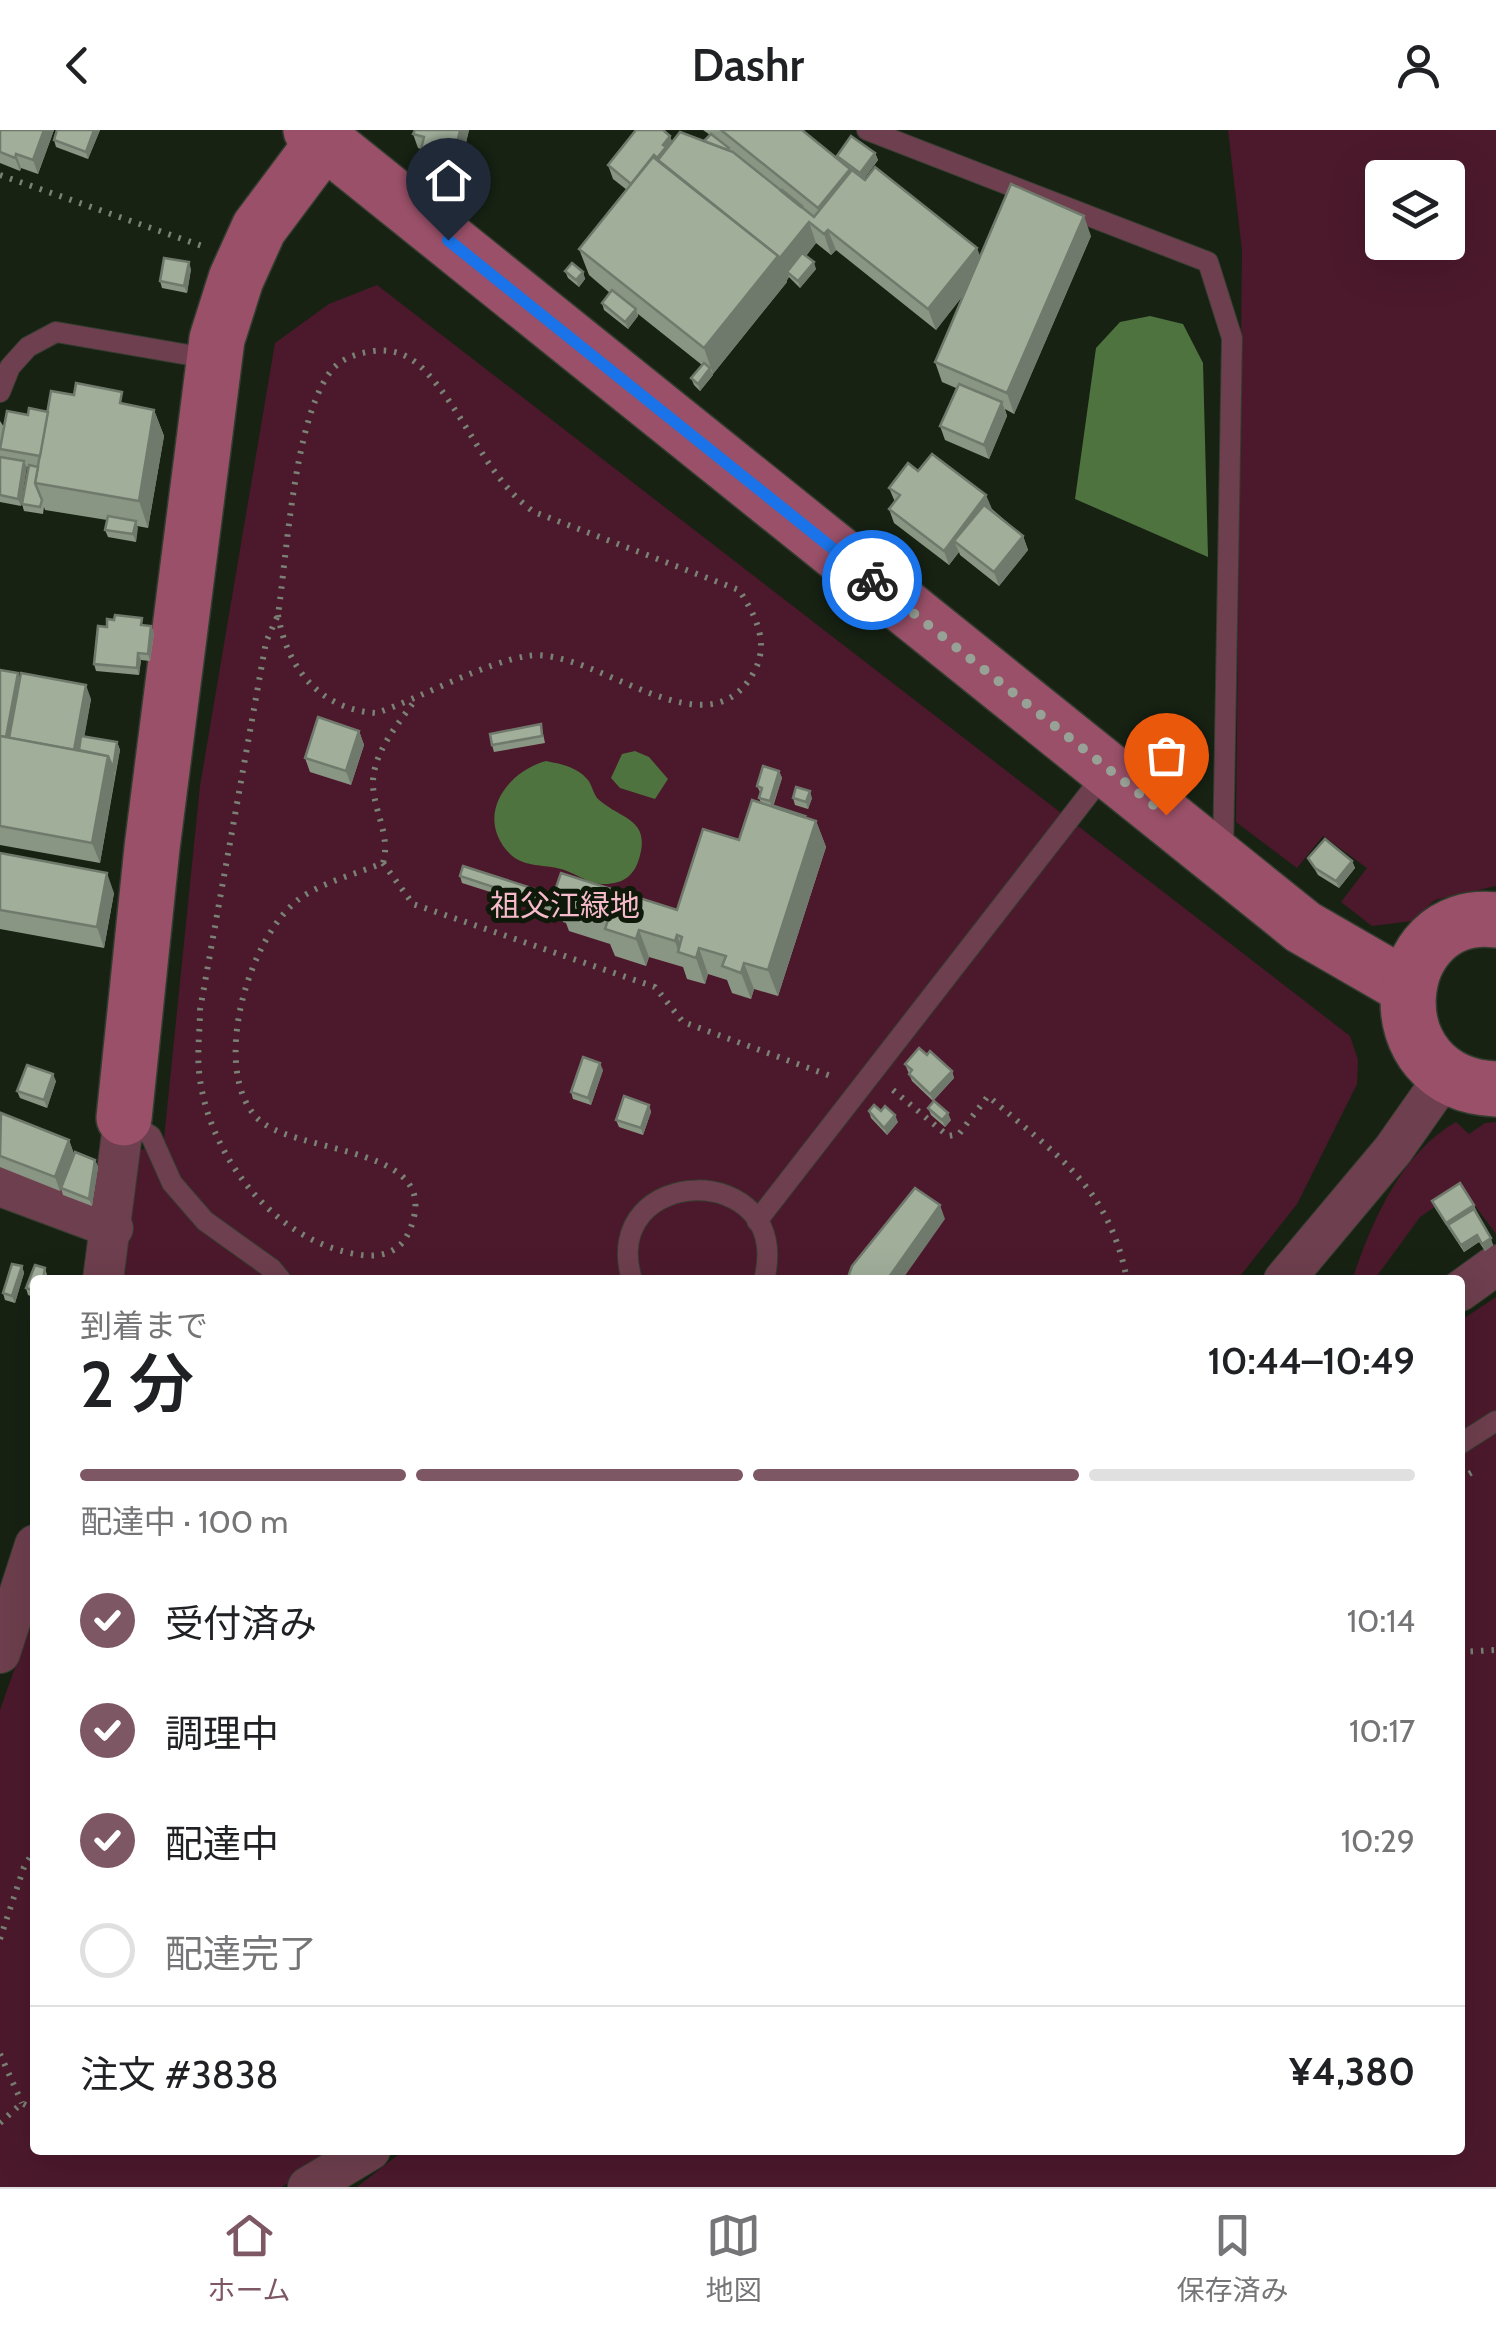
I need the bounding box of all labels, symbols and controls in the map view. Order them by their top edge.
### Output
icon: back [50,38,105,93]
text: Dashr [692,38,804,92]
icon: person [1391,38,1446,93]
pin [406,138,491,241]
icon: home [421,153,476,208]
map controls [1365,160,1465,260]
button: layers [1365,160,1465,260]
courier [822,530,922,630]
icon: bike [845,553,900,608]
pin [1124,713,1209,816]
icon: bag [1139,728,1194,783]
park label: 祖父江緑地 [490,887,640,924]
text: 到着まで [80,1306,208,1345]
text: 10:44–10:49 [1207,1337,1415,1384]
text: 2 分 [80,1344,194,1423]
text: 配達中 · 100 m [80,1502,288,1541]
icon: check [80,1593,135,1648]
text: 受付済み [165,1600,317,1647]
text: 10:14 [1347,1601,1415,1640]
icon: check [80,1703,135,1758]
text: 調理中 [165,1710,279,1757]
text: 10:17 [1349,1711,1415,1750]
icon: check [80,1813,135,1868]
text: 配達中 [165,1820,279,1867]
text: 10:29 [1341,1821,1415,1860]
text: 配達完了 [165,1930,317,1977]
text: ¥4,380 [1289,2048,1415,2095]
text: 注文 #3838 [80,2051,278,2098]
tab: ホーム [207,2208,291,2308]
tab: 地図 [706,2208,762,2308]
tab: 保存済み [1176,2208,1289,2308]

